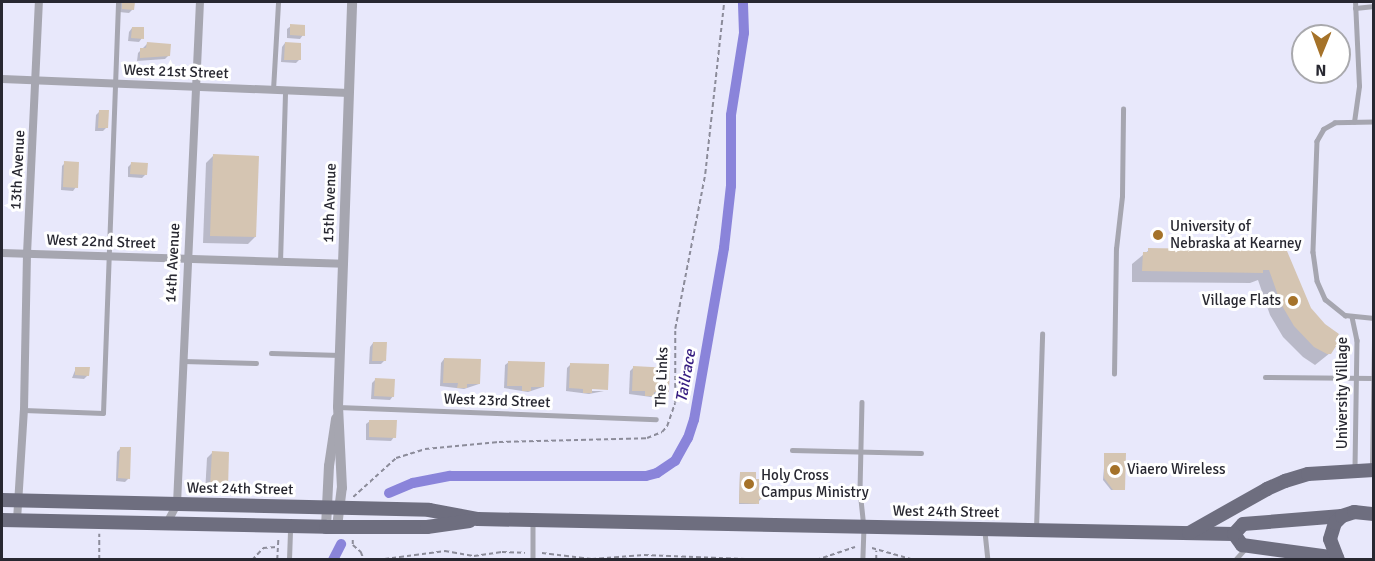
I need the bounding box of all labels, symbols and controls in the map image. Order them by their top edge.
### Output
north arrow [1291,24,1351,84]
text: N [1315,60,1326,80]
street label: West 21st Street [123,61,229,83]
street label: 13th Avenue [7,130,29,210]
street label: 15th Avenue [320,163,340,243]
place label: University of Nebraska at Kearney [1170,217,1301,252]
street label: 14th Avenue [162,223,184,303]
marker: University of Nebraska at Kearney [1151,228,1165,242]
street label: West 22nd Street [46,231,156,253]
place label: Village Flats [1202,292,1281,310]
marker: Village Flats [1286,294,1300,308]
street label: University Village [1334,337,1352,449]
street label: The Links [652,347,672,407]
water label: Tailrace [672,348,700,404]
street label: West 23rd Street [443,390,551,412]
place label: Viaero Wireless [1127,461,1226,479]
marker: Viaero Wireless [1108,463,1122,477]
place label: Holy Cross Campus Ministry [761,466,869,501]
marker: Holy Cross Campus Ministry [742,477,756,491]
street label: West 24th Street [186,479,294,499]
street label: West 24th Street [892,502,1000,522]

